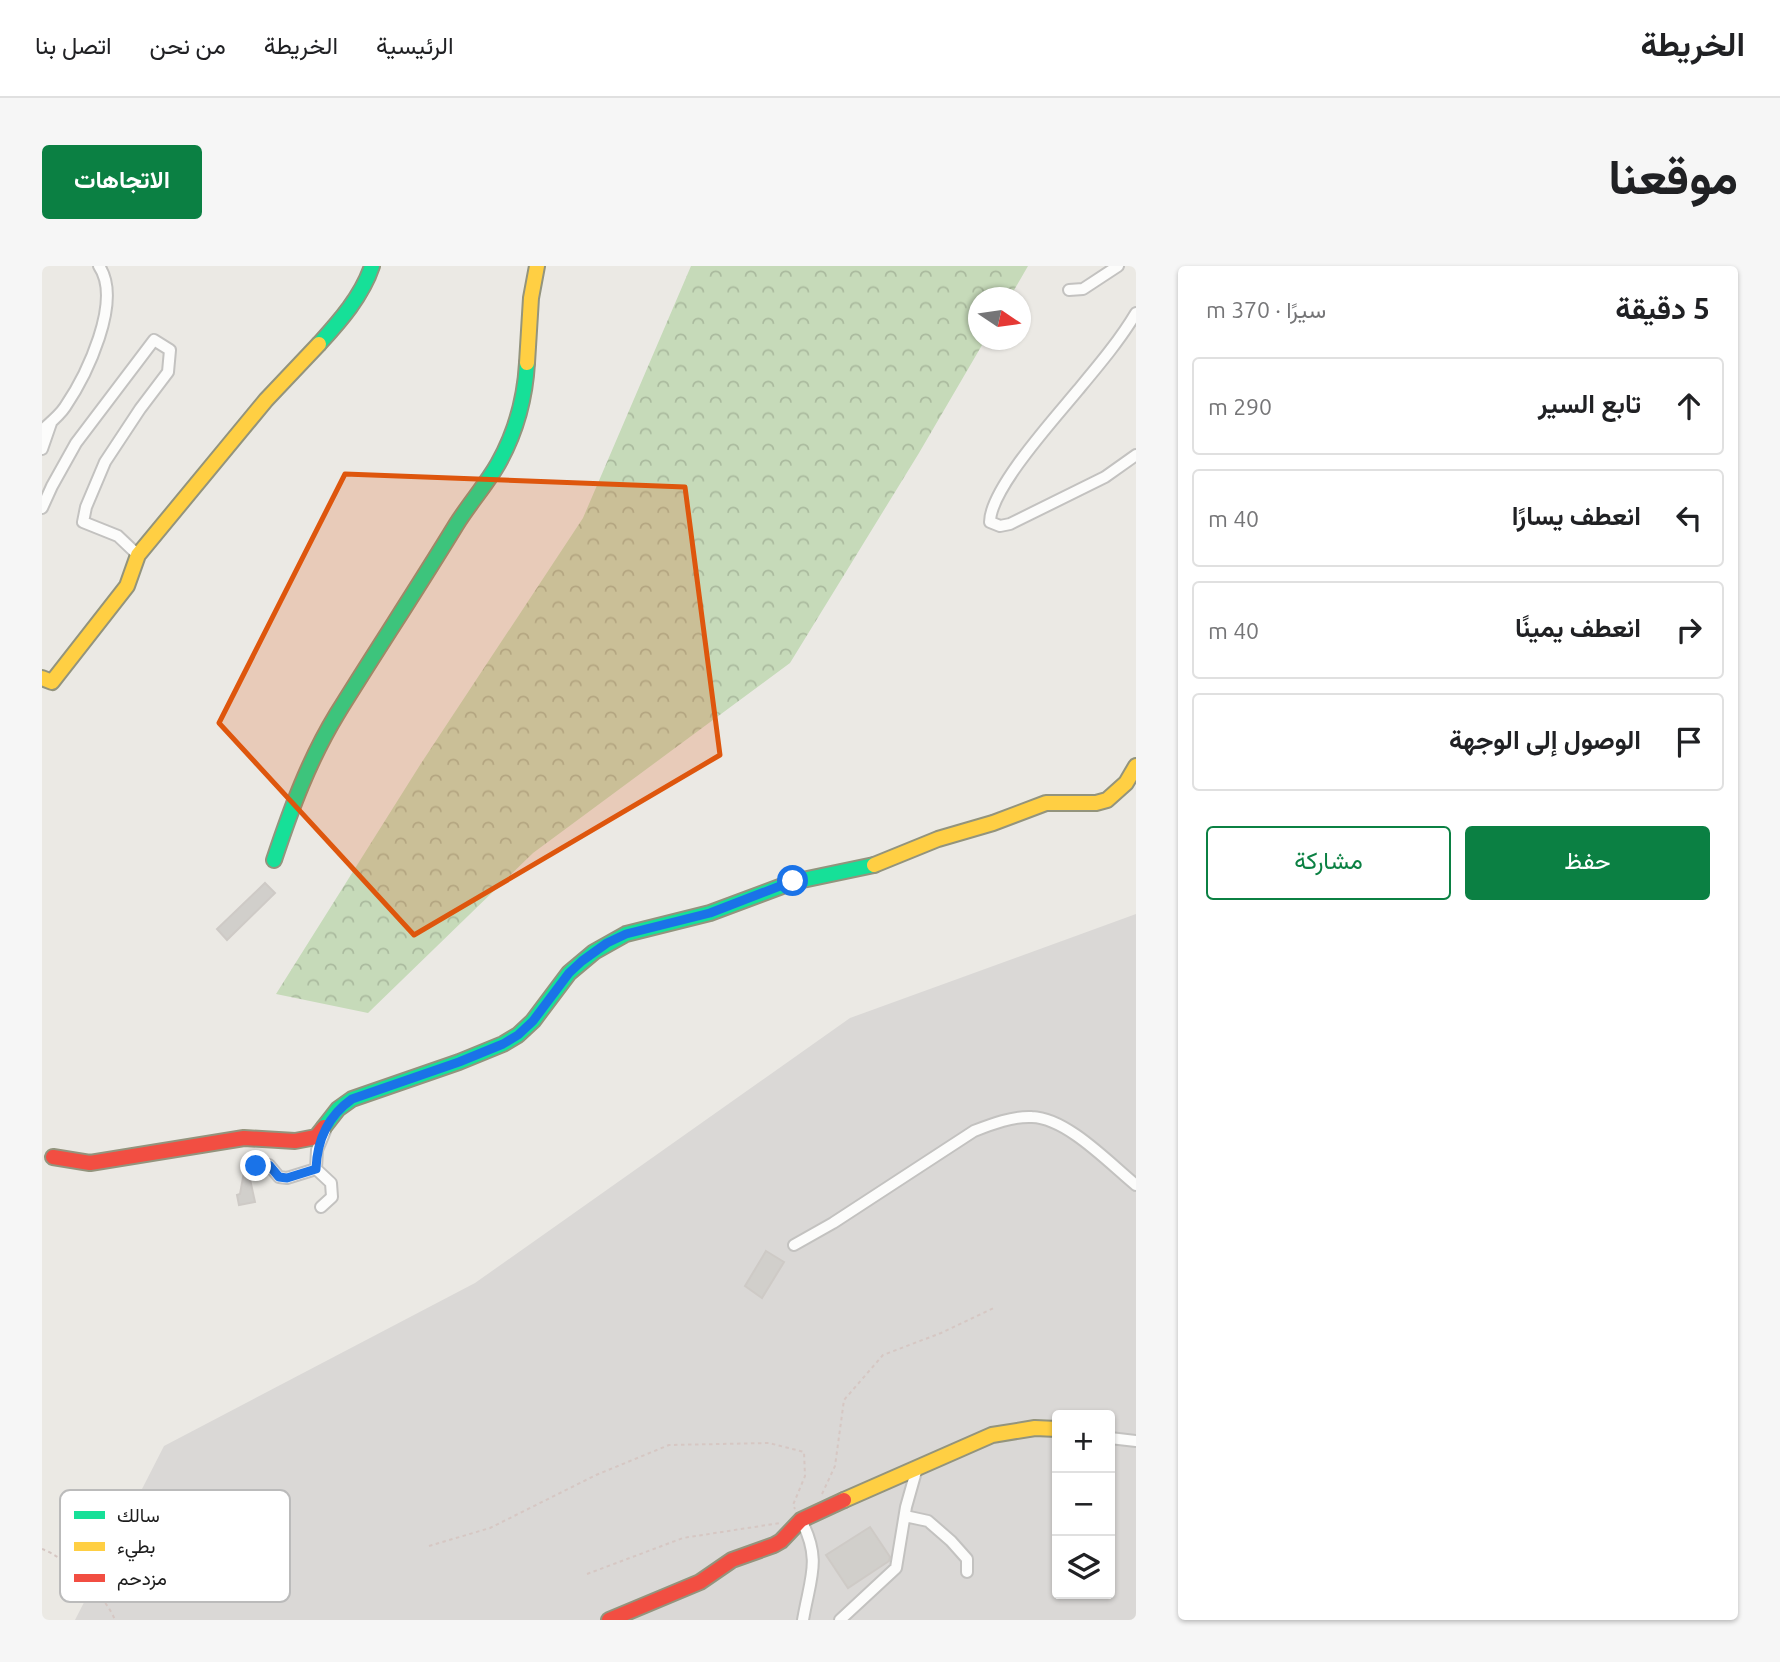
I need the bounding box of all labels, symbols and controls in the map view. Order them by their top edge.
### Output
text: الخريطة [1641,25,1745,62]
text: اتصل بنا [35,32,112,59]
text: من نحن [150,32,226,59]
text: الخريطة [264,32,338,59]
text: الرئيسية [376,32,454,59]
button: الاتجاهات [42,145,202,219]
text: موقعنا [1608,148,1738,203]
north arrow [968,287,1031,350]
text: 5 دقيقة [1615,291,1710,325]
text: سيرًا · 370 m [1206,297,1326,322]
icon: ahead [1670,387,1708,425]
text: تابع السير [1538,389,1641,418]
text: 290 m [1208,394,1272,419]
icon: left [1670,499,1708,537]
text: انعطف يسارًا [1512,501,1641,530]
text: 40 m [1208,506,1259,531]
icon: right [1670,611,1708,649]
text: انعطف يمينًا [1515,613,1641,642]
text: 40 m [1208,618,1259,643]
icon: arrive [1670,723,1708,761]
text: الوصول إلى الوجهة [1449,725,1641,754]
button: مشاركة [1206,826,1451,900]
button: حفظ [1465,826,1710,900]
route start [777,865,808,896]
route end [240,1150,271,1181]
map controls [1052,1410,1115,1599]
button: + [1052,1410,1115,1473]
button: − [1052,1473,1115,1536]
legend [60,1490,290,1602]
text: سالك [117,1504,160,1526]
text: بطيء [117,1535,155,1562]
button: layers [1052,1536,1115,1599]
text: مزدحم [117,1567,167,1591]

